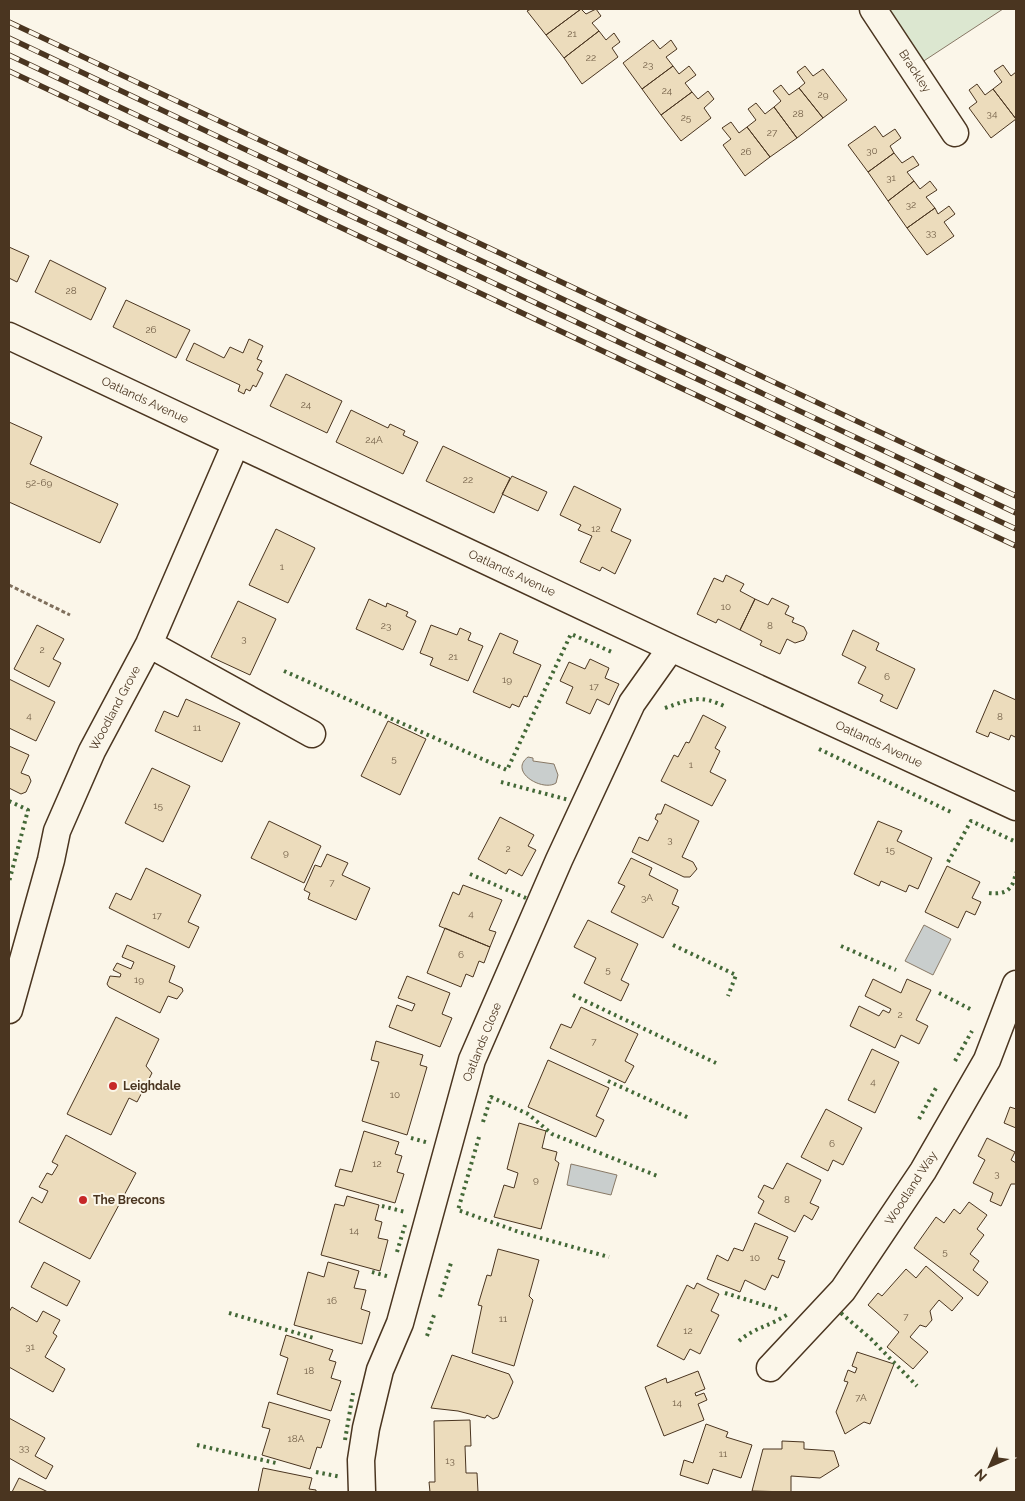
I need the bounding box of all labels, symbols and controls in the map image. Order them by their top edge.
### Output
house number: 21 [567,28,577,39]
street label: Brackley [896,47,934,95]
house number: 22 [586,52,596,63]
house number: 23 [643,59,653,70]
house number: 24 [662,85,673,96]
house number: 29 [817,89,829,100]
house number: 28 [792,108,804,119]
house number: 34 [987,108,998,119]
house number: 25 [681,112,692,123]
house number: 27 [767,127,778,138]
house number: 30 [866,145,878,156]
house number: 26 [740,146,752,157]
house number: 31 [886,172,897,183]
house number: 32 [906,199,916,210]
house number: 33 [926,227,936,238]
house number: 28 [65,285,77,296]
house number: 26 [145,324,157,335]
street label: Oatlands Avenue [99,374,191,426]
house number: 24 [301,399,312,410]
house number: 24A [365,434,383,445]
house number: 22 [463,474,473,485]
house number: 52-69 [26,477,53,488]
house number: 12 [591,523,601,534]
street label: Oatlands Avenue [466,547,558,599]
house number: 1 [280,561,285,572]
house number: 10 [721,601,731,612]
house number: 23 [381,620,391,631]
house number: 8 [767,620,773,631]
house number: 3 [241,633,247,644]
house number: 2 [39,644,45,655]
house number: 21 [448,651,458,662]
street label: Woodland Grove [87,663,143,753]
house number: 6 [884,671,890,682]
house number: 19 [502,674,512,685]
house number: 17 [589,681,599,692]
house number: 4 [26,710,32,721]
house number: 8 [997,711,1003,722]
street label: Oatlands Avenue [833,718,925,770]
house number: 11 [193,722,202,733]
house number: 5 [391,753,397,764]
house number: 1 [689,759,694,770]
house number: 15 [153,800,163,811]
house number: 3 [667,834,673,845]
house number: 2 [505,843,511,854]
house number: 15 [885,844,895,855]
house number: 9 [283,847,289,858]
house number: 7 [329,877,335,888]
house number: 3A [641,892,653,903]
house number: 4 [468,908,474,919]
house number: 17 [152,910,162,921]
house number: 6 [458,949,464,960]
house number: 5 [605,964,611,975]
house number: 19 [134,974,144,985]
street label: Oatlands Close [460,1000,504,1084]
house number: 2 [897,1009,903,1020]
house number: 7 [591,1036,597,1047]
house number: 4 [870,1076,876,1087]
place label: Leighdale [123,1079,181,1093]
marker: Leighdale [107,1080,119,1092]
house number: 10 [390,1089,400,1100]
house number: 6 [829,1138,835,1149]
street label: Woodland Way [882,1148,940,1228]
house number: 12 [372,1158,382,1169]
house number: 3 [994,1168,1000,1179]
house number: 9 [533,1174,539,1185]
place label: The Brecons [93,1193,165,1207]
marker: The Brecons [77,1194,89,1206]
house number: 8 [784,1194,790,1205]
house number: 14 [349,1225,359,1236]
house number: 5 [942,1246,948,1257]
house number: 10 [750,1252,760,1263]
house number: 16 [327,1295,337,1306]
house number: 7 [903,1311,909,1322]
house number: 11 [499,1313,508,1324]
house number: 12 [683,1325,693,1336]
house number: 31 [25,1341,36,1352]
house number: 18 [304,1365,314,1376]
house number: 7A [855,1392,867,1403]
house number: 14 [672,1397,682,1408]
house number: 18A [288,1433,305,1444]
north arrow [965,1441,1015,1491]
house number: 33 [19,1442,29,1453]
house number: 11 [719,1448,728,1459]
house number: 13 [445,1455,455,1466]
text: N [971,1466,990,1485]

